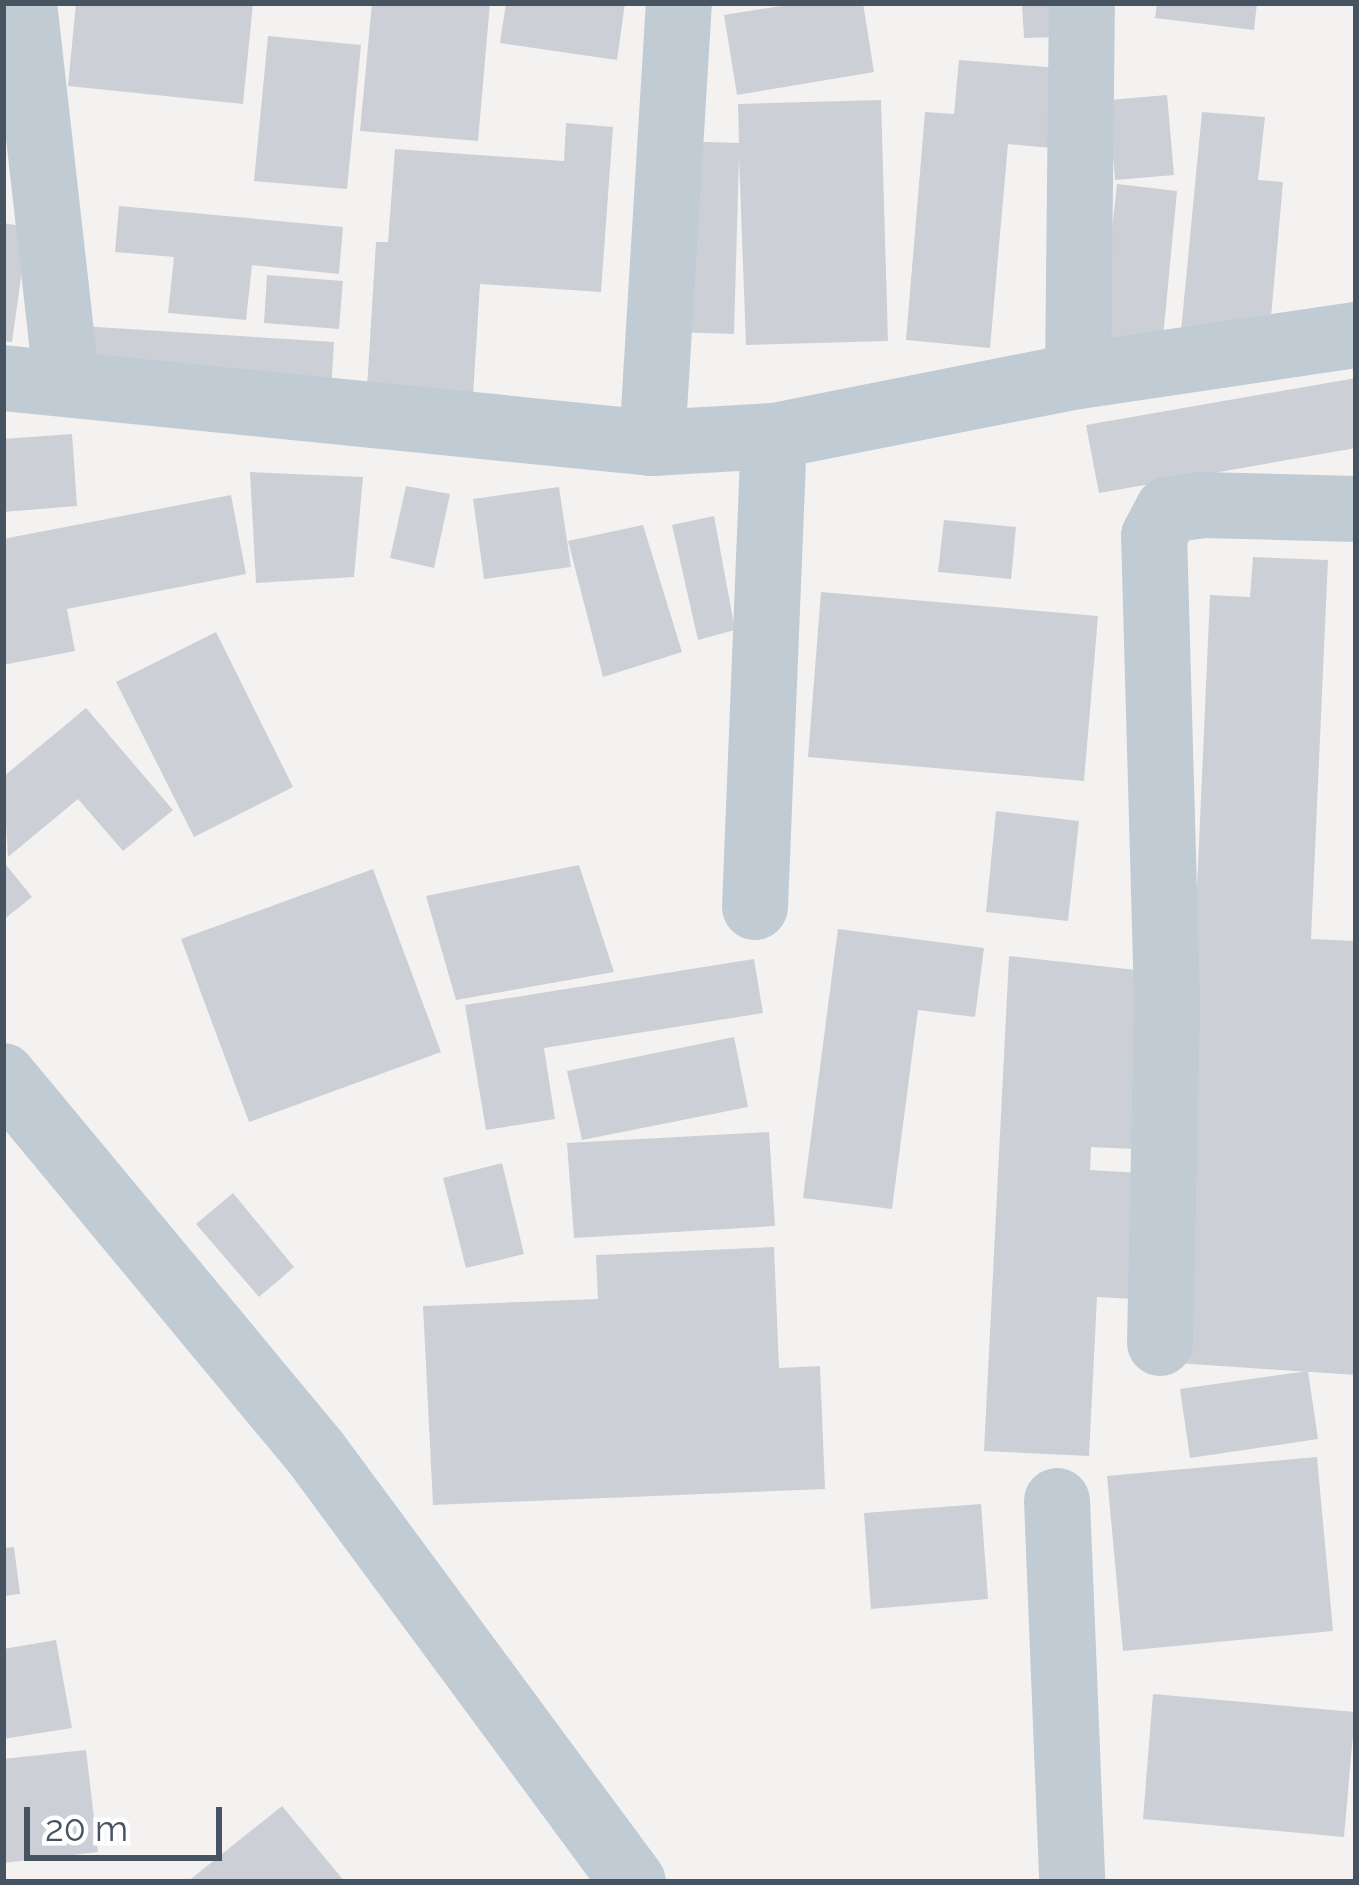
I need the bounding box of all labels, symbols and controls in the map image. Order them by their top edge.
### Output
scale bar [30,1783,228,1857]
text: 20 m [45,1807,128,1849]

